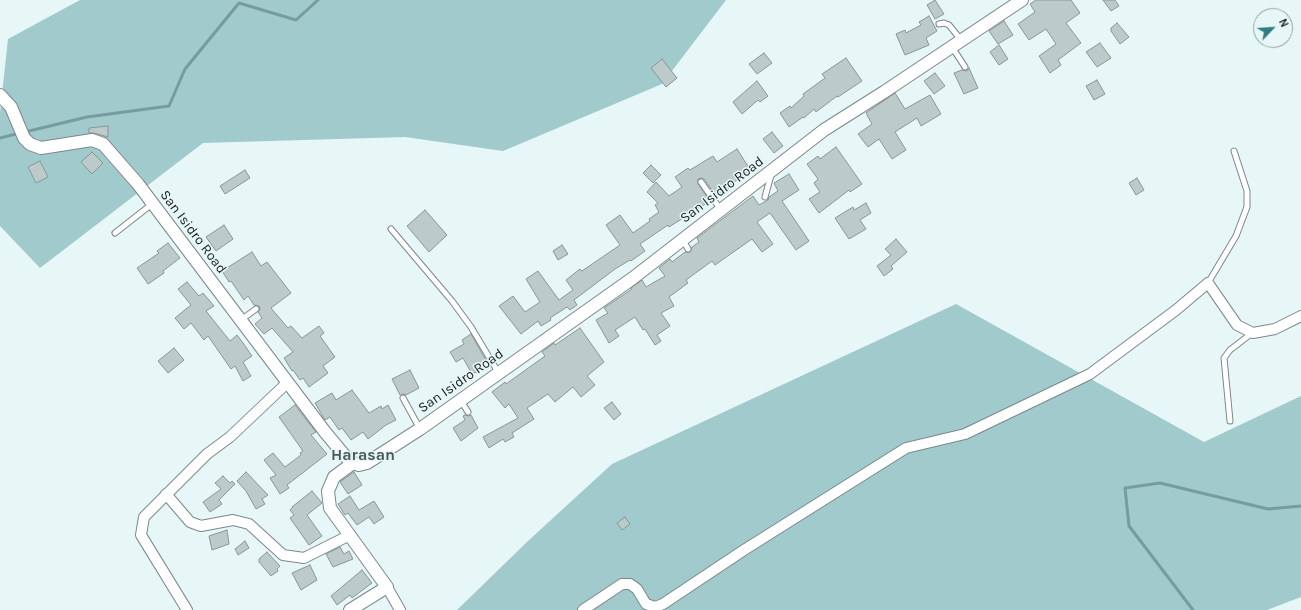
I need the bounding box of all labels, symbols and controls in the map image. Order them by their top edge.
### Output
north arrow [1253,8,1293,48]
text: N [1276,17,1291,29]
street label: San Isidro Road [677,153,767,227]
street label: San Isidro Road [156,187,230,277]
street label: San Isidro Road [415,345,507,417]
district label: Harasan [331,445,395,465]

